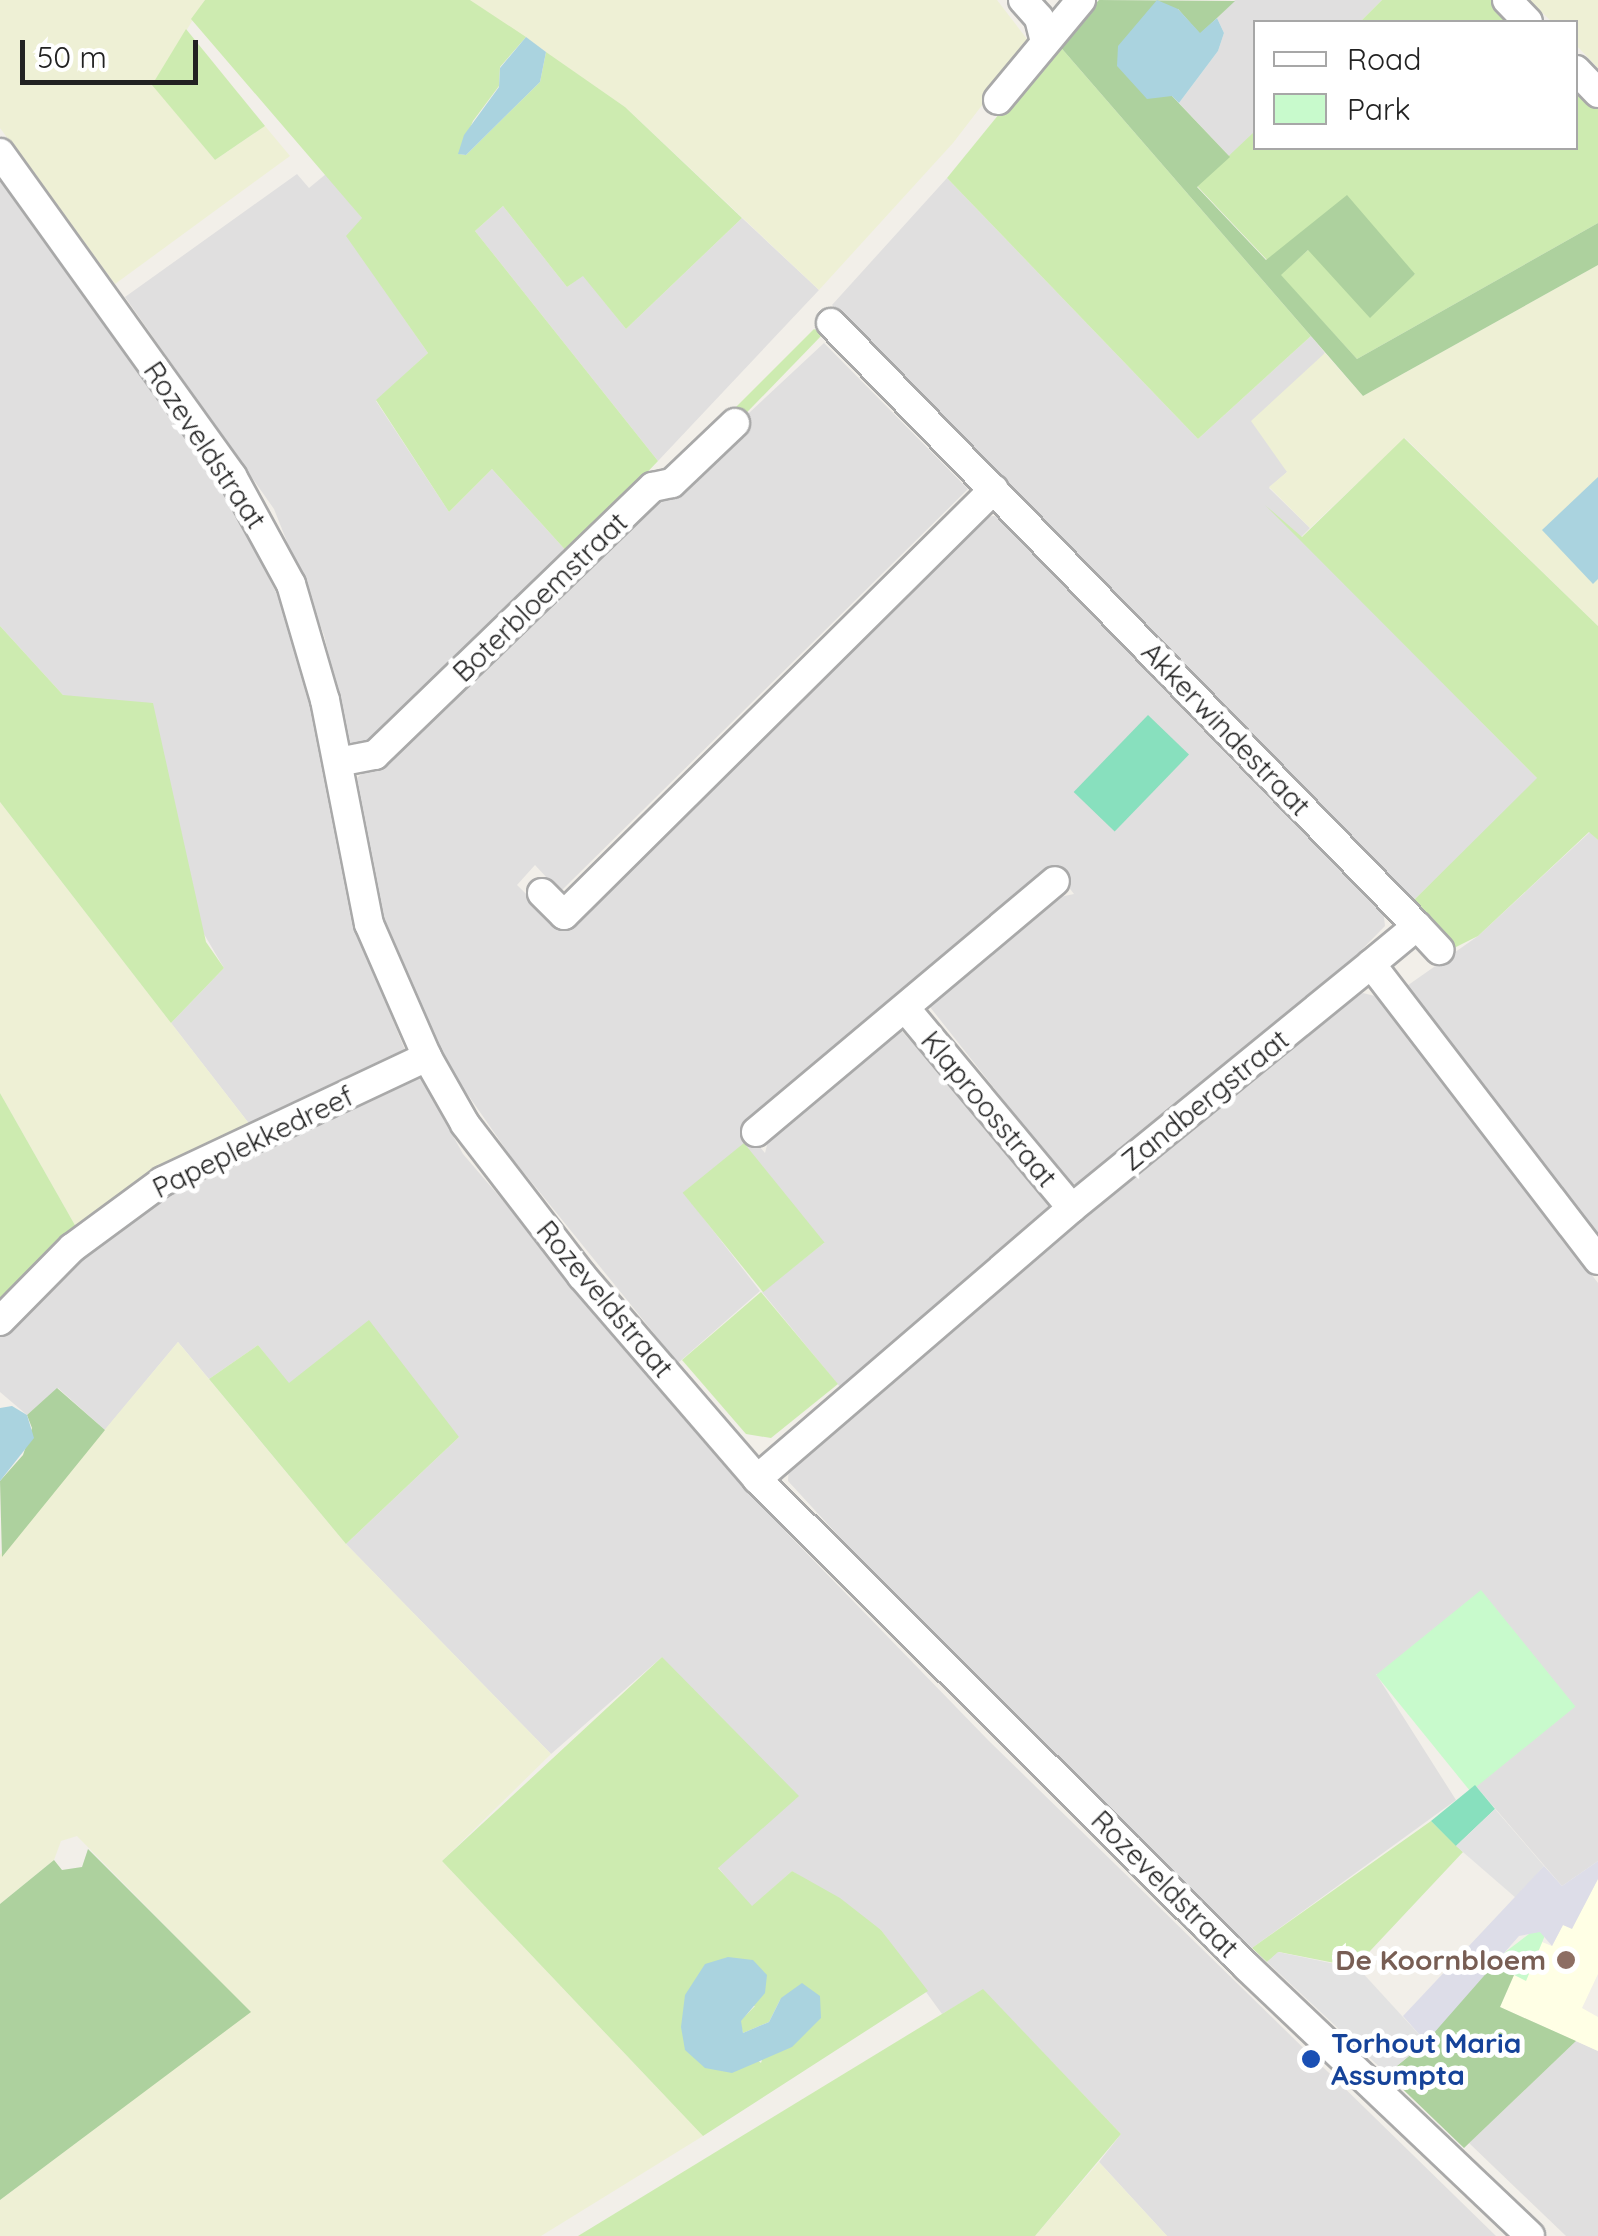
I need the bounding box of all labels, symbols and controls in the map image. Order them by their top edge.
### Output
scale bar [25,20,202,82]
legend [1253,20,1578,150]
text: 50 m [37,38,107,76]
text: Road [1347,40,1421,78]
text: Park [1347,90,1411,128]
street label: Rozeveldstraat [137,355,273,535]
street label: Boterbloemstraat [446,505,634,689]
street label: Akkerwindestraat [1135,635,1317,823]
street label: Zandbergstraat [1115,1022,1295,1178]
street label: Klaproosstraat [914,1024,1064,1194]
street label: Papeplekkedreef [147,1079,359,1205]
street label: Rozeveldstraat [530,1214,680,1384]
street label: Rozeveldstraat [1084,1803,1246,1965]
place label: De Koornbloem [1335,1943,1546,1977]
marker: De Koornbloem [1555,1949,1577,1971]
place label: Torhout Maria Assumpta [1331,2026,1521,2092]
marker: Torhout Maria Assumpta [1300,2048,1322,2070]

